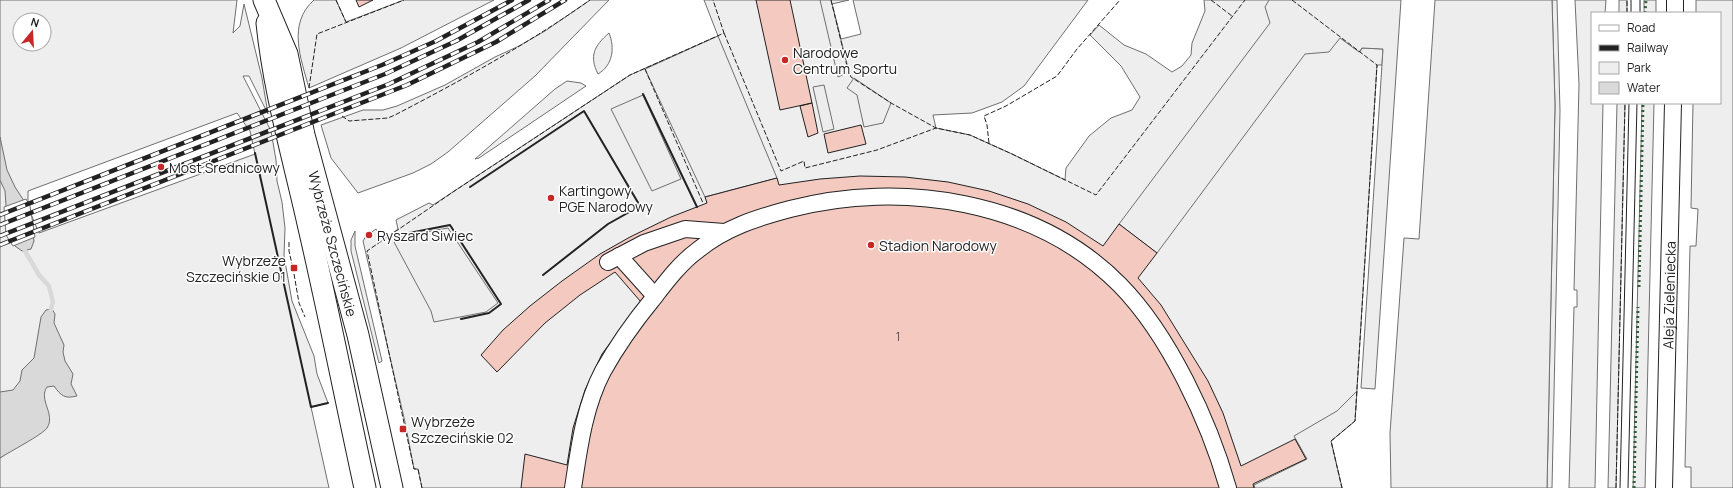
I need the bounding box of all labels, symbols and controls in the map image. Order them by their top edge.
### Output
north arrow [12,12,52,52]
legend [1591,12,1721,104]
text: N [29,14,41,30]
text: Road [1627,19,1655,36]
text: Railway [1627,39,1669,56]
place label: Narodowe Centrum Sportu [793,43,897,78]
marker: Narodowe Centrum Sportu [780,55,790,65]
text: Park [1627,59,1652,76]
text: Water [1627,79,1661,96]
place label: Most Średnicowy [169,158,281,177]
marker: Most Średnicowy [156,162,166,172]
street label: Wybrzeże Szczecińskie [305,169,362,319]
place label: Kartingowy PGE Narodowy [559,181,654,216]
marker: Kartingowy PGE Narodowy [546,193,556,203]
place label: Ryszard Siwiec [377,226,473,245]
marker: Ryszard Siwiec [364,230,374,240]
place label: Stadion Narodowy [879,236,997,255]
marker: Stadion Narodowy [866,240,876,250]
street label: Aleja Zieleniecka [1658,241,1679,349]
place label: Wybrzeże Szczecińskie 01 [186,251,286,286]
marker: Wybrzeże Szczecińskie 01 [289,263,299,273]
house number: 1 [896,328,900,345]
place label: Wybrzeże Szczecińskie 02 [411,412,513,447]
marker: Wybrzeże Szczecińskie 02 [398,424,408,434]

